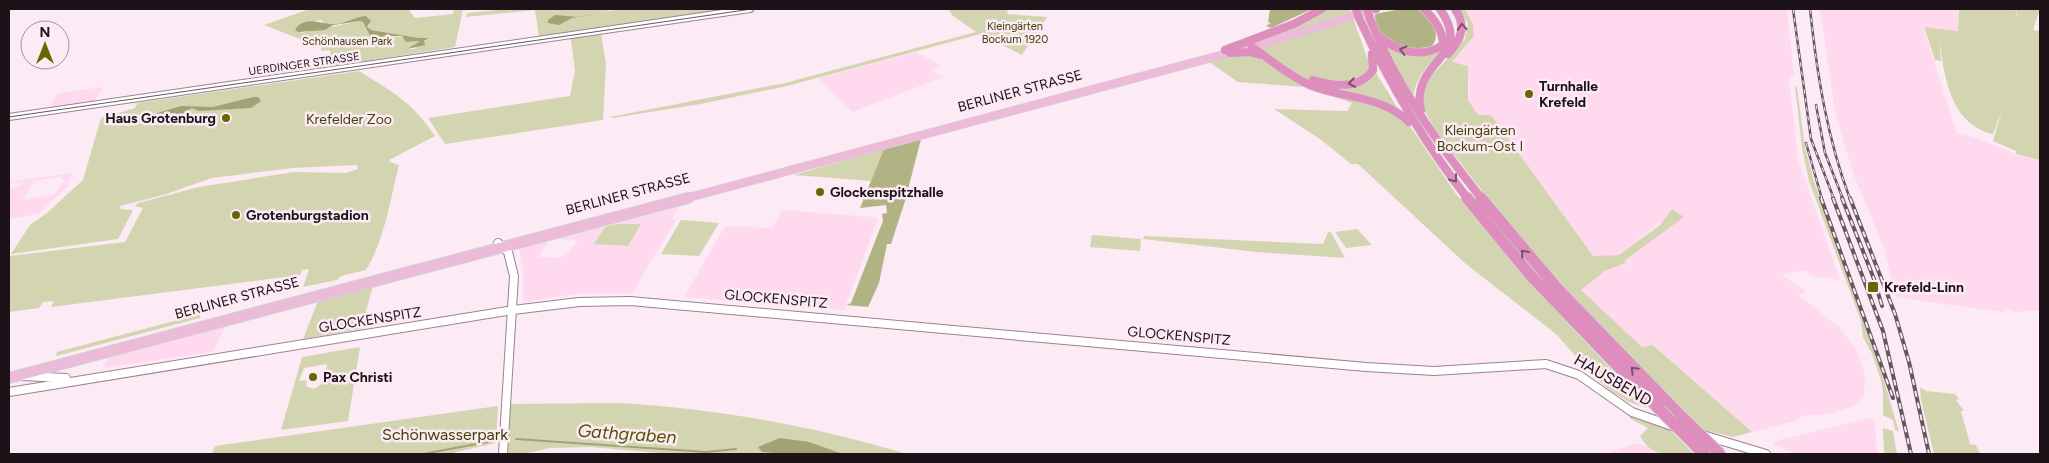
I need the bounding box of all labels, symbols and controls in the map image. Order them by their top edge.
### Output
north arrow [20,20,70,70]
park label: Kleingärten Bockum 1920 [982,20,1048,46]
one-way arrow [1456,23,1467,31]
text: N [40,24,50,41]
park label: Schönhausen Park [302,35,393,48]
one-way arrow [1398,45,1407,56]
street label: UERDINGER STRASSE [248,50,360,78]
street label: BERLINER STRASSE [956,66,1084,116]
one-way arrow [1348,78,1357,88]
place label: Turnhalle Krefeld [1539,78,1598,111]
marker: Turnhalle Krefeld [1523,88,1535,100]
place label: Haus Grotenburg [105,110,216,127]
park label: Krefelder Zoo [306,111,392,128]
marker: Haus Grotenburg [220,112,232,124]
park label: Kleingärten Bockum-Ost I [1437,122,1523,155]
street label: BERLINER STRASSE [564,169,692,219]
one-way arrow [1448,173,1456,182]
place label: Glockenspitzhalle [830,184,944,201]
marker: Glockenspitzhalle [814,186,826,198]
place label: Grotenburgstadion [246,207,369,224]
marker: Grotenburgstadion [230,209,242,221]
one-way arrow [1521,249,1530,258]
street label: BERLINER STRASSE [173,273,301,323]
place label: Krefeld-Linn [1884,279,1964,296]
marker: Krefeld-Linn [1866,280,1880,294]
street label: GLOCKENSPITZ [724,286,828,312]
street label: GLOCKENSPITZ [318,304,422,336]
street label: GLOCKENSPITZ [1127,323,1231,349]
street label: HAUSBEND [1571,350,1655,410]
one-way arrow [1631,366,1640,375]
place label: Pax Christi [323,369,393,386]
marker: Pax Christi [307,371,319,383]
water label: Gathgraben [577,420,677,448]
park label: Schönwasserpark [382,425,508,444]

